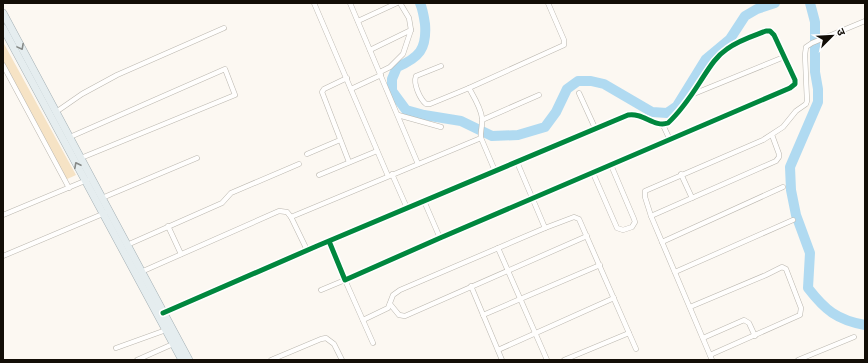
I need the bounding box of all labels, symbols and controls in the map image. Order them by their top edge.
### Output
north arrow [812,16,852,56]
text: उ [834,27,848,38]
one-way arrow [17,43,24,51]
one-way arrow [74,162,82,170]

